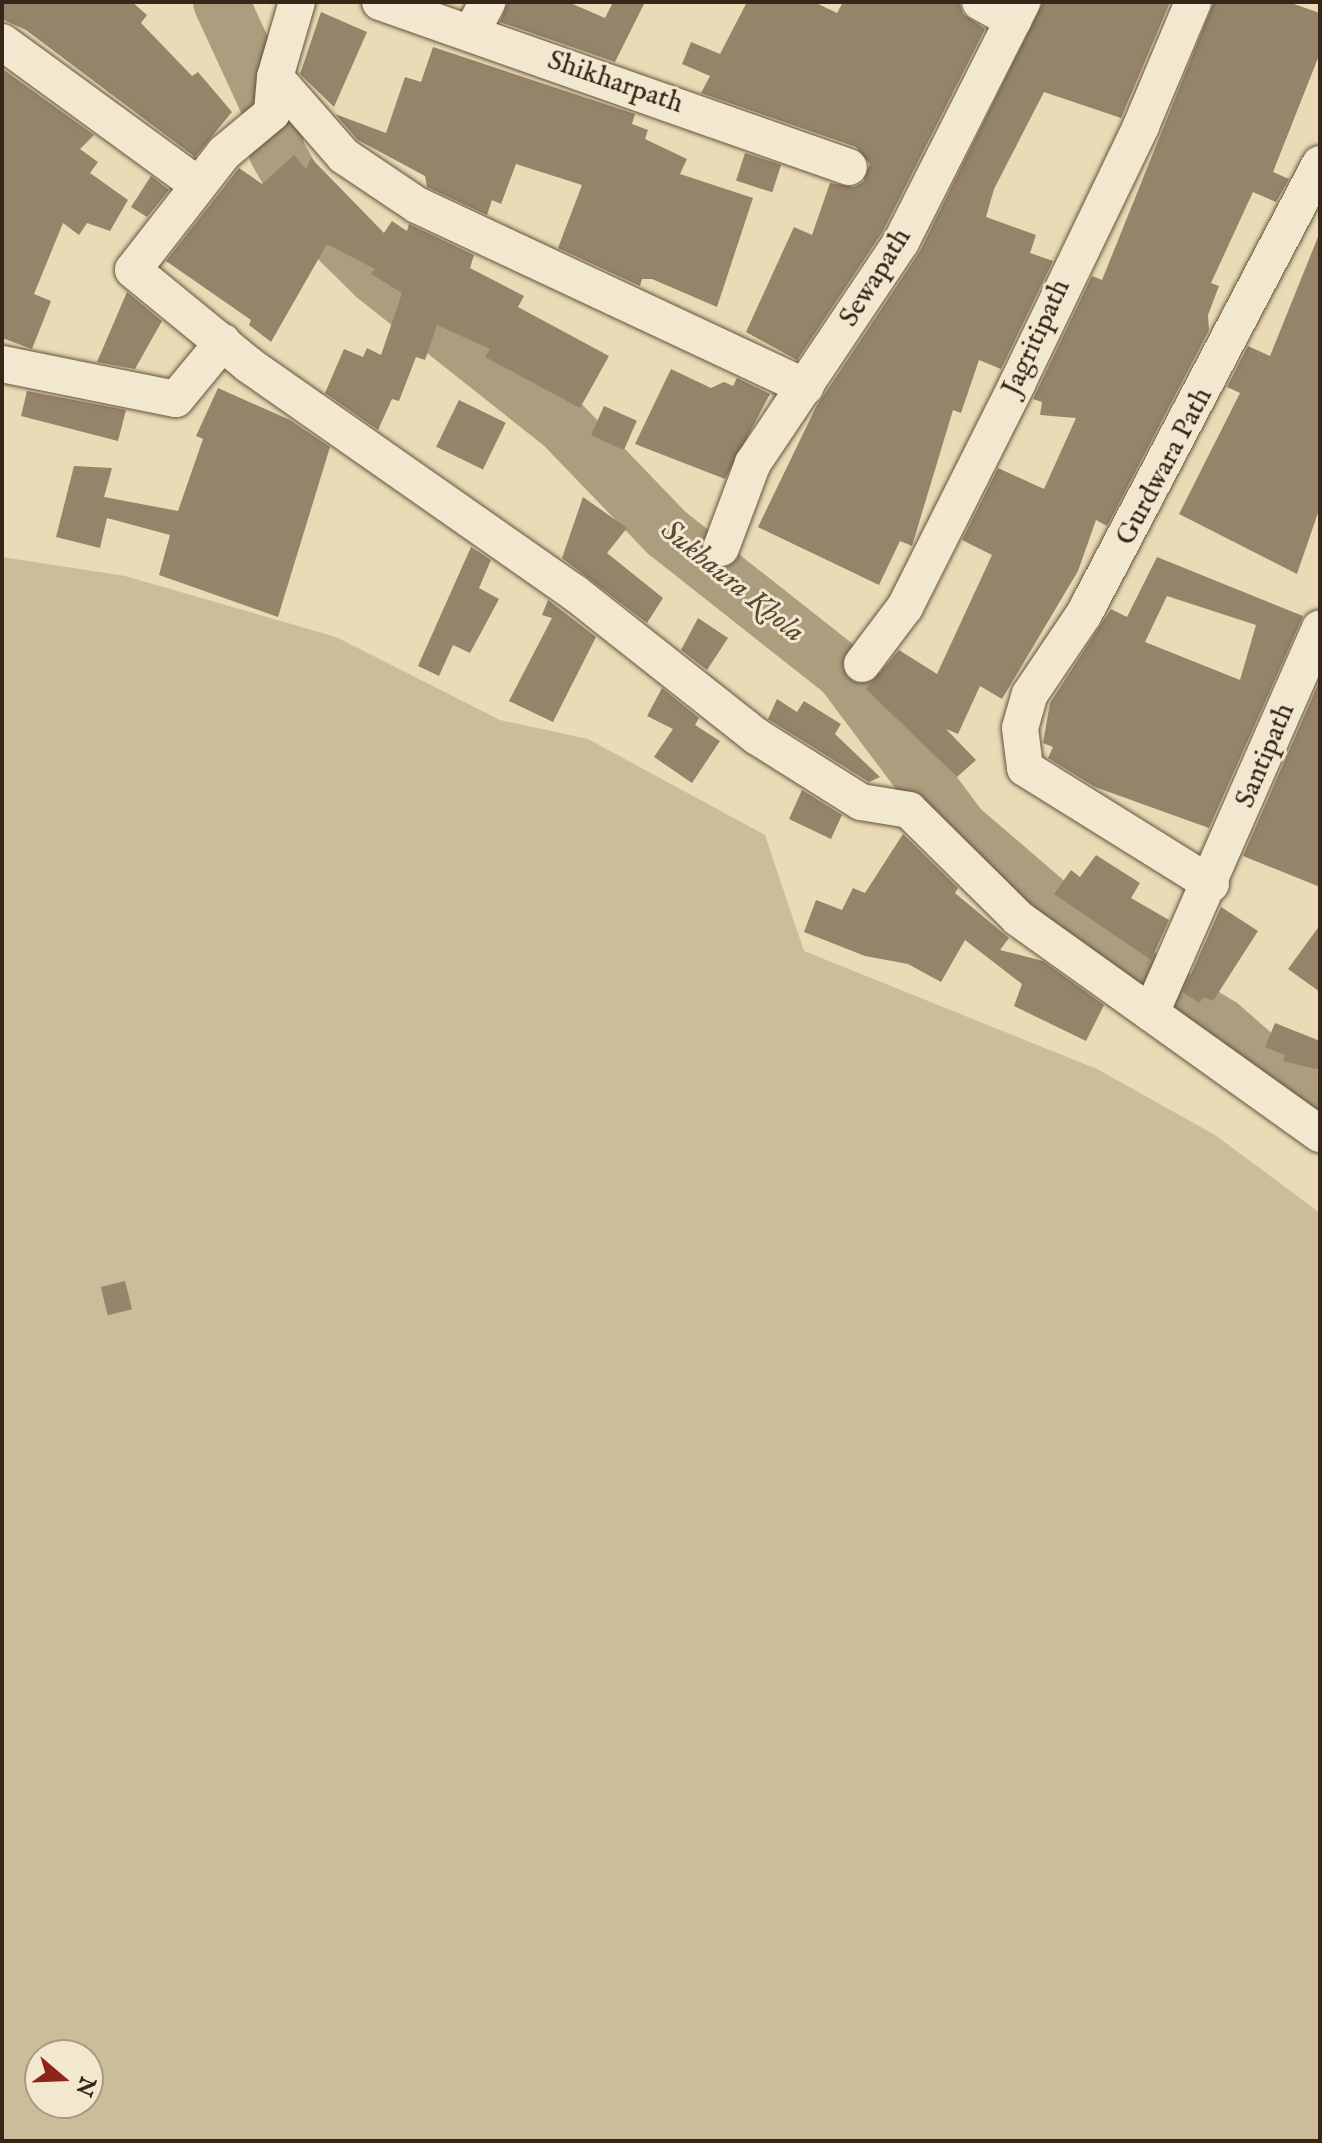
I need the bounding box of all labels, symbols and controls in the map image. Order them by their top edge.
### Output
street label: Shikharpath [543,44,687,122]
street label: Sewapath [833,223,919,333]
street label: Jagritipath [995,274,1079,402]
street label: Gurdwara Path [1109,383,1221,551]
water label: Sukhaura Khola [653,513,811,651]
street label: Santipath [1229,699,1303,813]
north arrow [24,2039,104,2119]
text: N [68,2073,101,2100]

